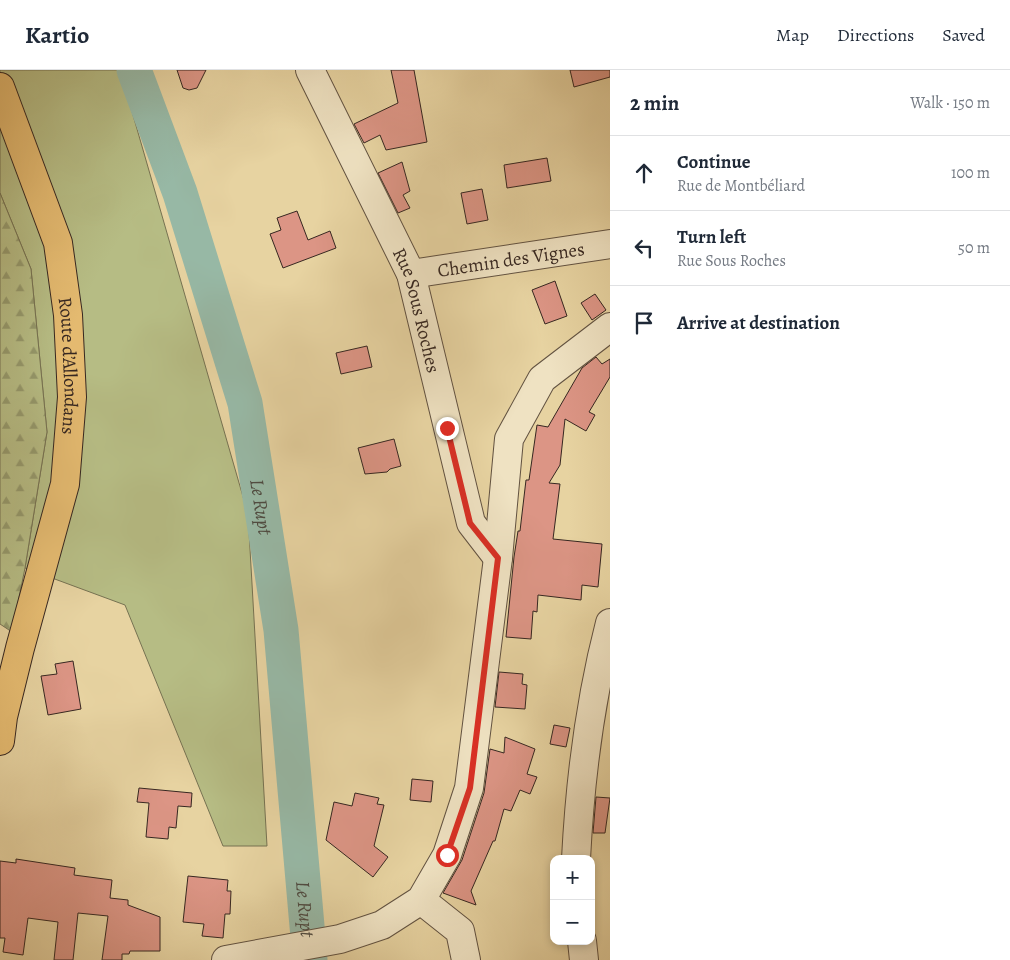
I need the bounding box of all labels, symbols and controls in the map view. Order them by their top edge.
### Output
text: Kartio [25,19,89,51]
text: Map [776,23,809,47]
text: Directions [837,23,914,47]
text: Saved [942,23,985,47]
text: 2 min [630,89,679,117]
text: Walk · 150 m [910,92,990,114]
text: Continue [677,149,751,175]
icon: ahead [630,159,658,187]
text: 100 m [951,162,990,184]
text: Rue de Montbéliard [677,175,805,197]
text: Turn left [677,224,746,250]
icon: left [630,234,658,262]
street label: Chemin des Vignes [436,236,586,284]
text: 50 m [958,237,990,259]
street label: Rue Sous Roches [386,243,446,376]
text: Rue Sous Roches [677,250,786,272]
street label: Route d’Allondans [52,295,84,436]
icon: arrive [630,309,658,337]
text: Arrive at destination [677,310,840,336]
route end [436,417,459,440]
water label: Le Rupt [243,477,279,538]
route start [436,844,459,867]
map controls [550,855,595,945]
button: + [550,855,595,900]
water label: Le Rupt [289,880,321,939]
button: − [550,900,595,945]

